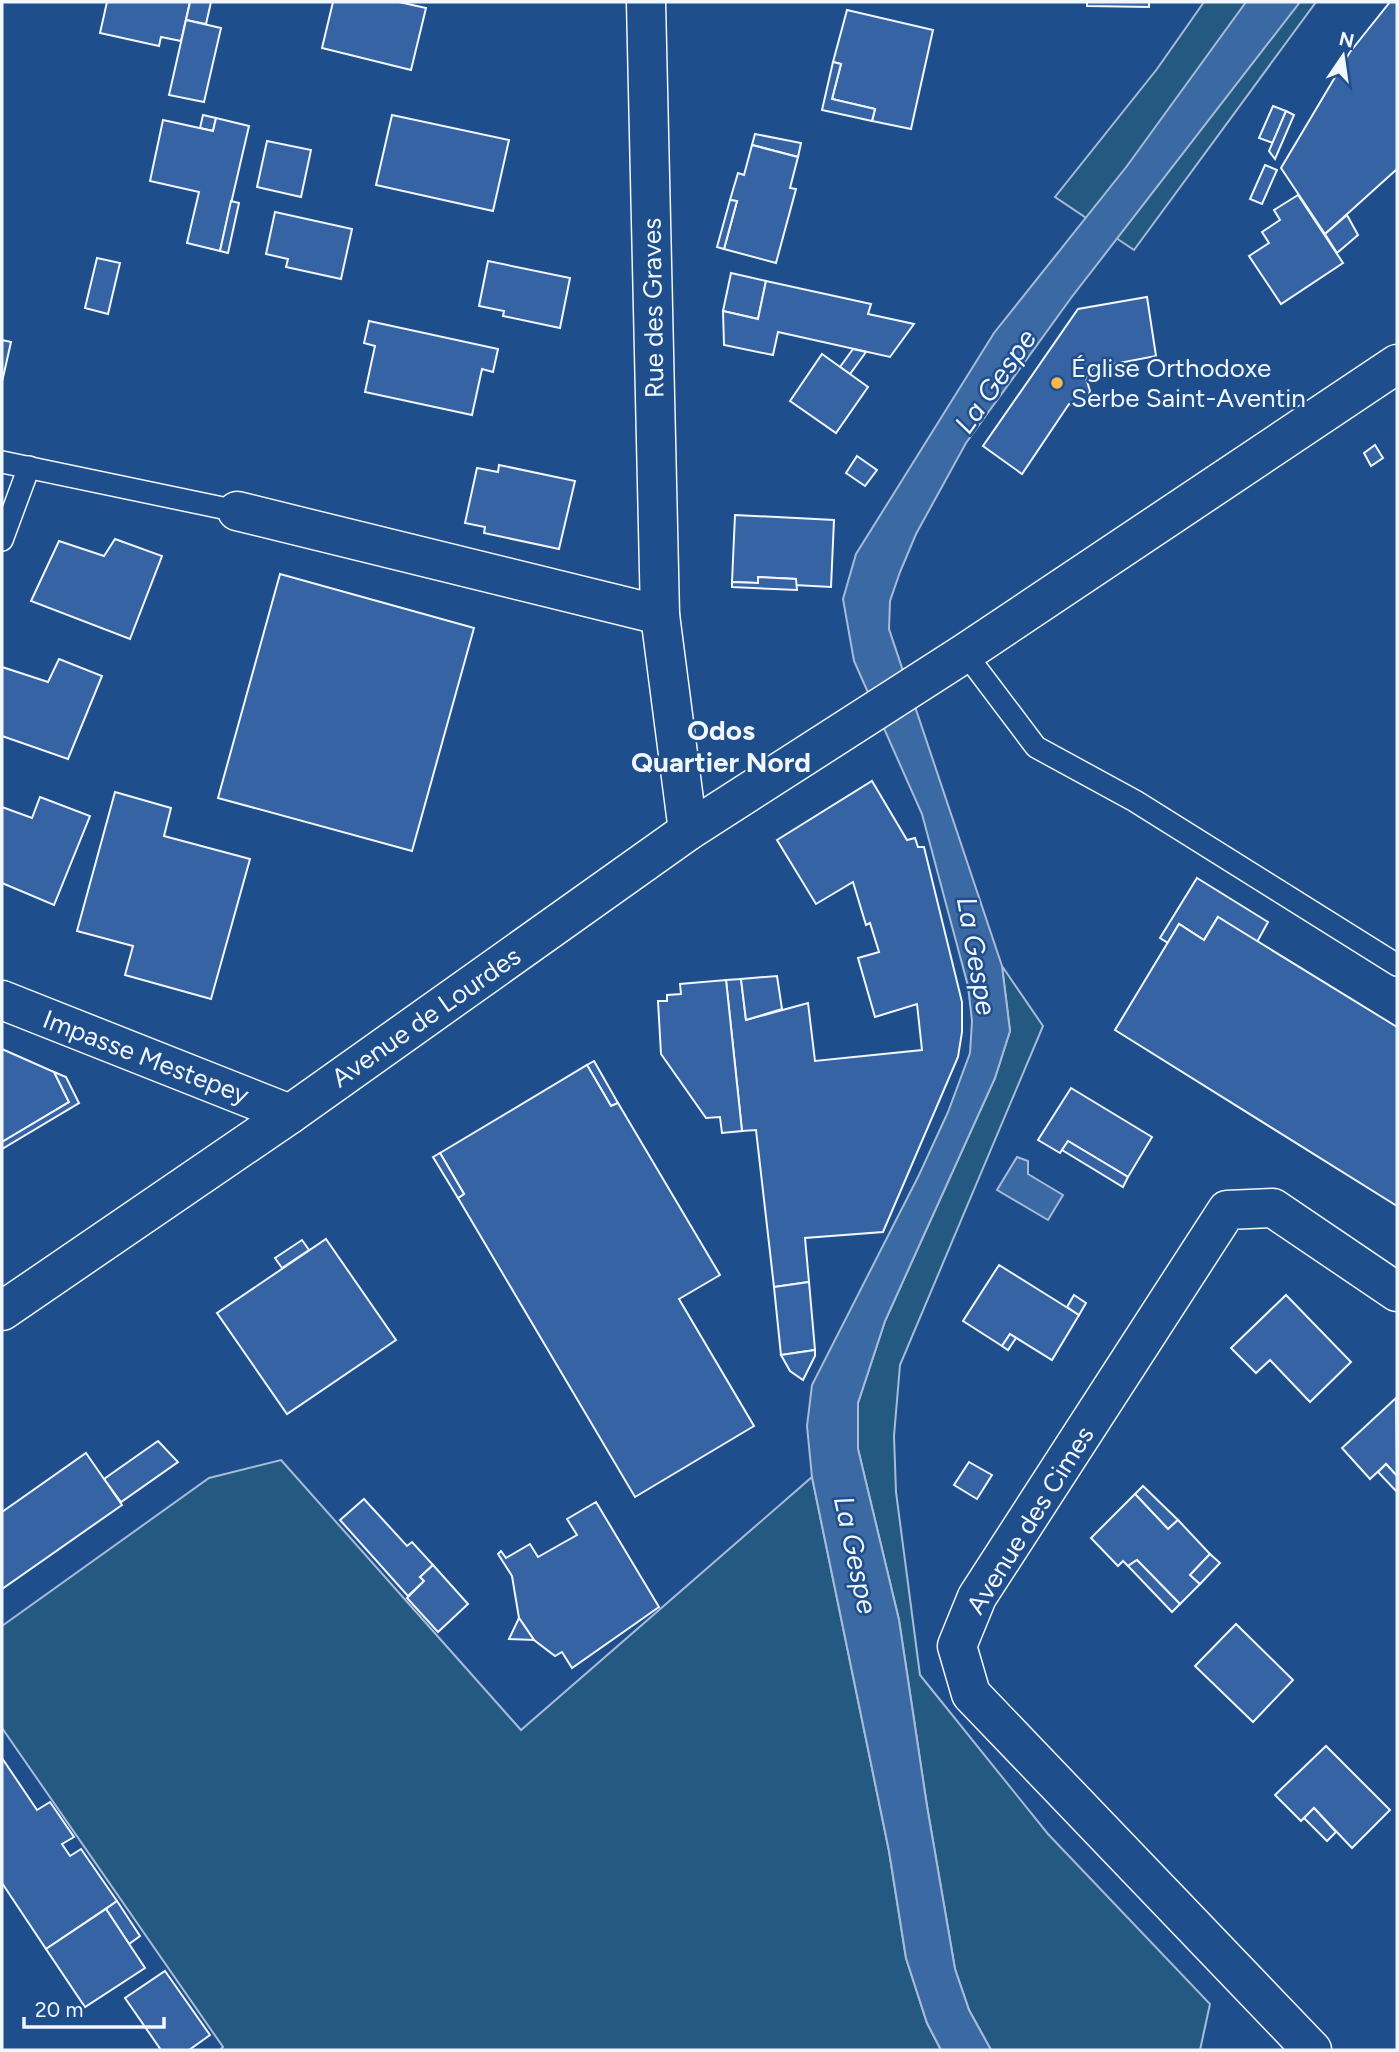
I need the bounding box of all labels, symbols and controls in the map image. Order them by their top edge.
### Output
north arrow [1308,21,1378,91]
text: N [1337,27,1356,53]
street label: Rue des Graves [635,217,671,399]
water label: La Gespe [947,322,1043,440]
place label: Église Orthodoxe Serbe Saint-Aventin [1071,352,1306,414]
marker: Église Orthodoxe Serbe Saint-Aventin [1049,375,1065,391]
district label: Odos Quartier Nord [631,713,811,779]
water label: La Gespe [950,894,1004,1018]
street label: Avenue de Lourdes [325,940,527,1094]
street label: Impasse Mestepey [39,1003,254,1111]
street label: Avenue des Cimes [959,1420,1101,1620]
water label: La Gespe [827,1493,885,1617]
scale bar [24,1986,164,2030]
text: 20 m [35,1997,83,2022]

